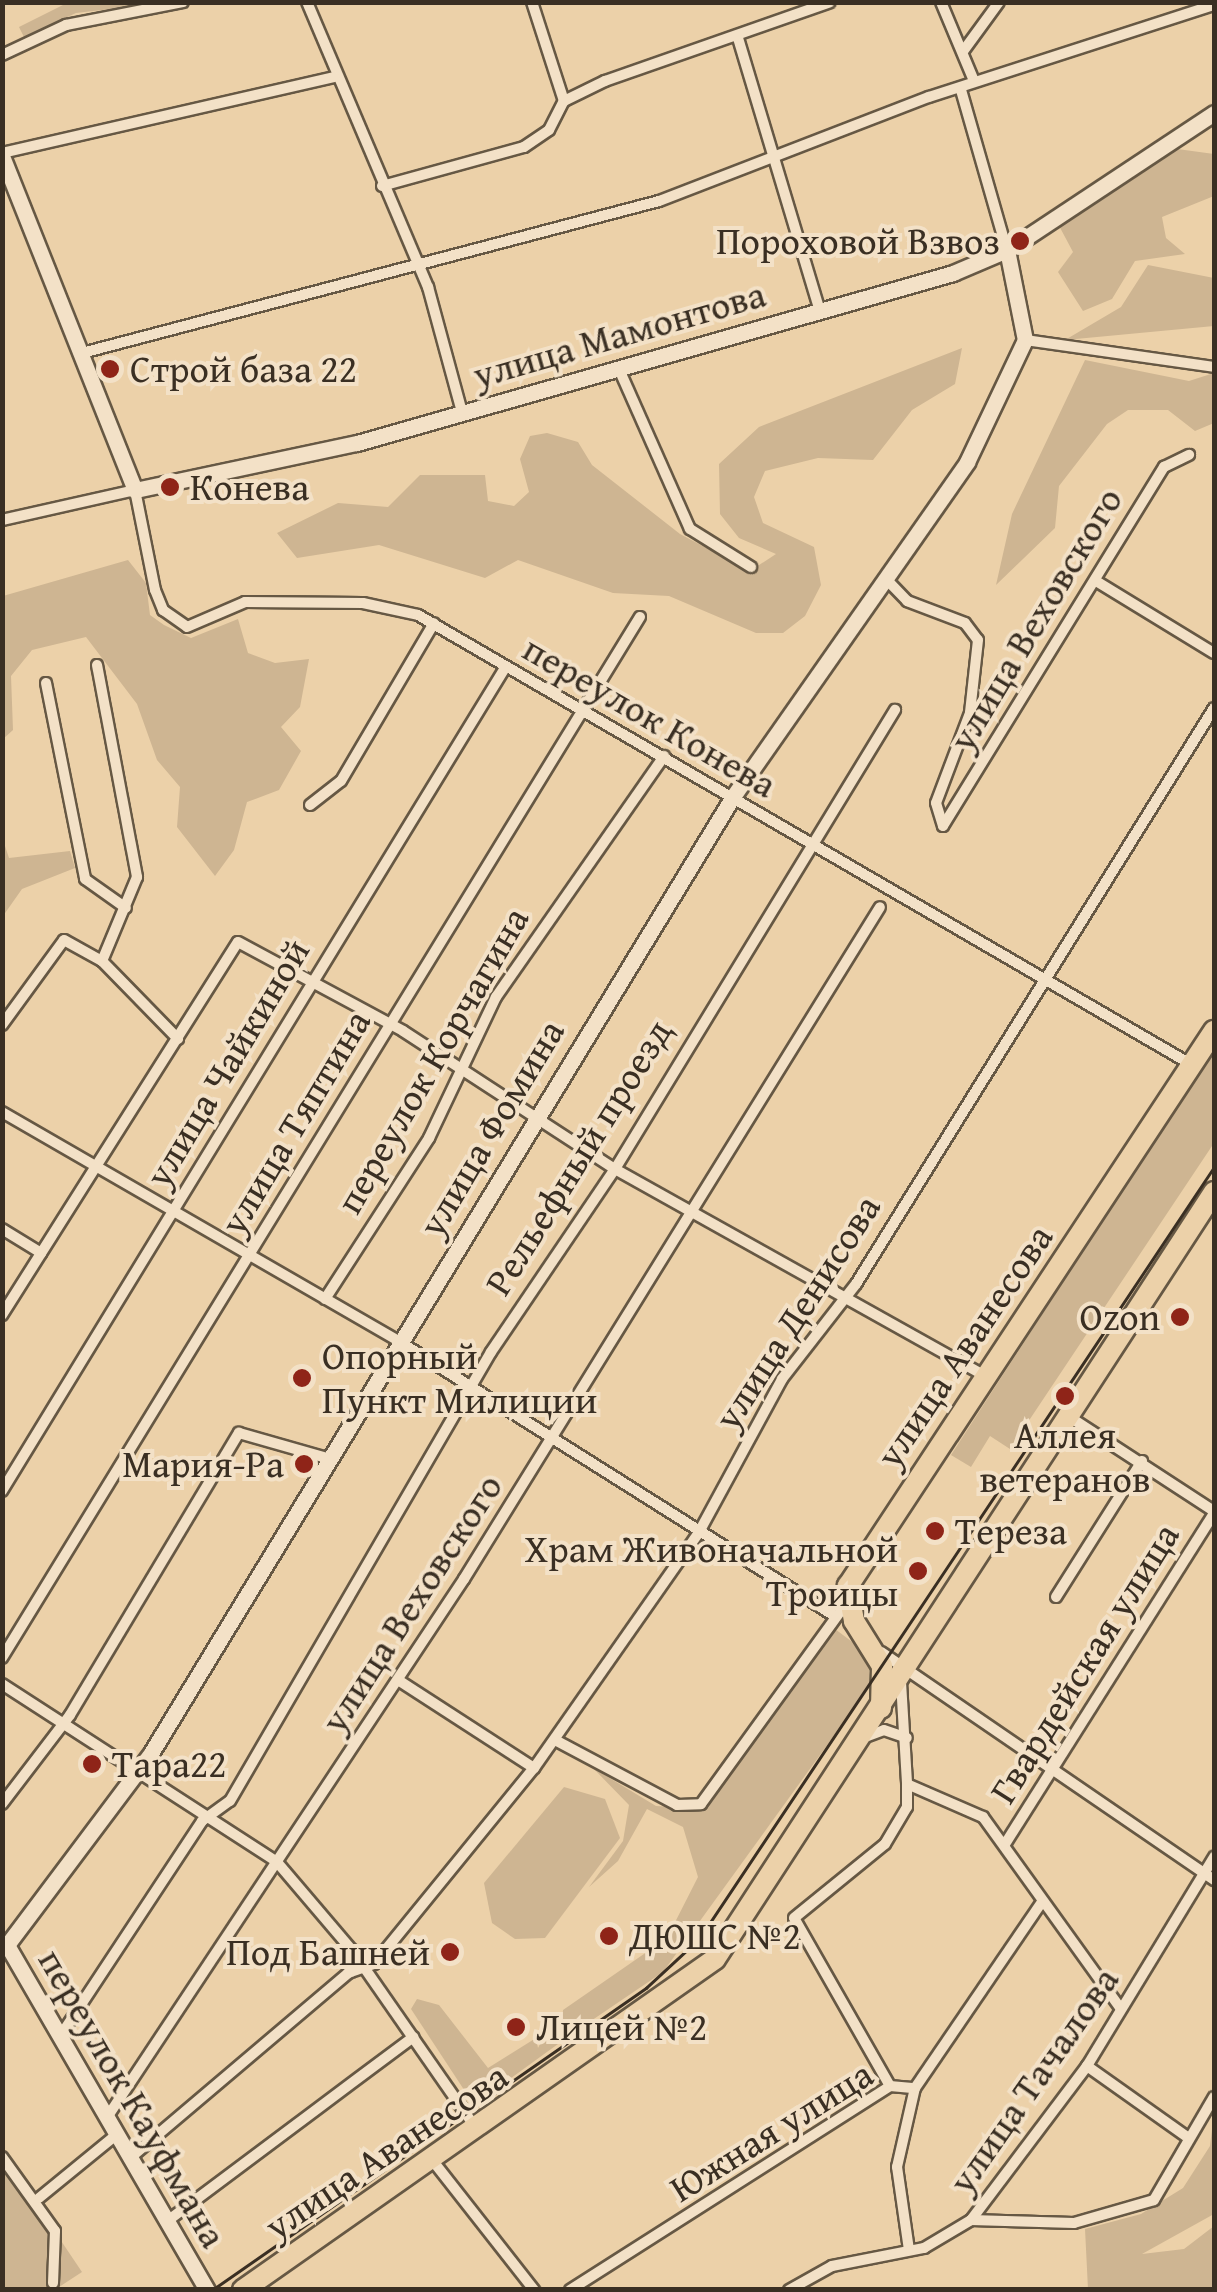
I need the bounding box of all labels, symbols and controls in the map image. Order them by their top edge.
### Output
place label: Пороховой Взвоз [716,218,1000,264]
marker: Пороховой Взвоз [1009,230,1031,252]
street label: улица Мамонтова [468,270,770,398]
place label: Строй база 22 [130,346,357,392]
marker: Строй база 22 [99,358,121,380]
place label: Конева [190,464,309,510]
marker: Конева [159,476,181,498]
street label: улица Веховского [938,479,1132,759]
street label: переулок Конева [515,625,785,807]
street label: переулок Корчагина [326,899,538,1221]
street label: улица Чайкиной [135,931,319,1195]
street label: улица Тяптина [210,1001,380,1243]
street label: улица Фомина [408,1011,574,1245]
street label: Рельефный проезд [475,1011,681,1303]
street label: улица Денисова [704,1186,890,1438]
street label: улица Аванесова [866,1216,1062,1476]
place label: Ozon [1080,1294,1160,1340]
marker: Ozon [1169,1306,1191,1328]
place label: Опорный Пункт Милиции [322,1333,597,1422]
marker: Опорный Пункт Милиции [291,1367,313,1389]
marker: Аллея ветеранов [1054,1385,1076,1407]
place label: Аллея ветеранов [979,1412,1151,1502]
place label: Мария-Ра [122,1441,284,1487]
marker: Мария-Ра [293,1453,315,1475]
street label: улица Веховского [310,1465,512,1741]
place label: Тереза [955,1508,1067,1554]
street label: Гвардейская улица [979,1515,1189,1811]
marker: Тереза [924,1520,946,1542]
place label: Храм Живоначальной Троицы [525,1526,898,1616]
marker: Храм Живоначальной Троицы [907,1560,929,1582]
place label: Тара22 [112,1741,227,1787]
marker: Тара22 [81,1753,103,1775]
place label: ДЮШС №2 [629,1913,801,1959]
marker: ДЮШС №2 [598,1925,620,1947]
place label: Под Башней [226,1929,430,1975]
street label: переулок Кауфмана [29,1941,237,2255]
marker: Под Башней [439,1941,461,1963]
street label: улица Тачалова [938,1958,1128,2202]
place label: Лицей №2 [536,2004,707,2050]
marker: Лицей №2 [505,2016,527,2038]
street label: Южная улица [661,2051,881,2211]
street label: улица Аванесова [256,2053,516,2249]

